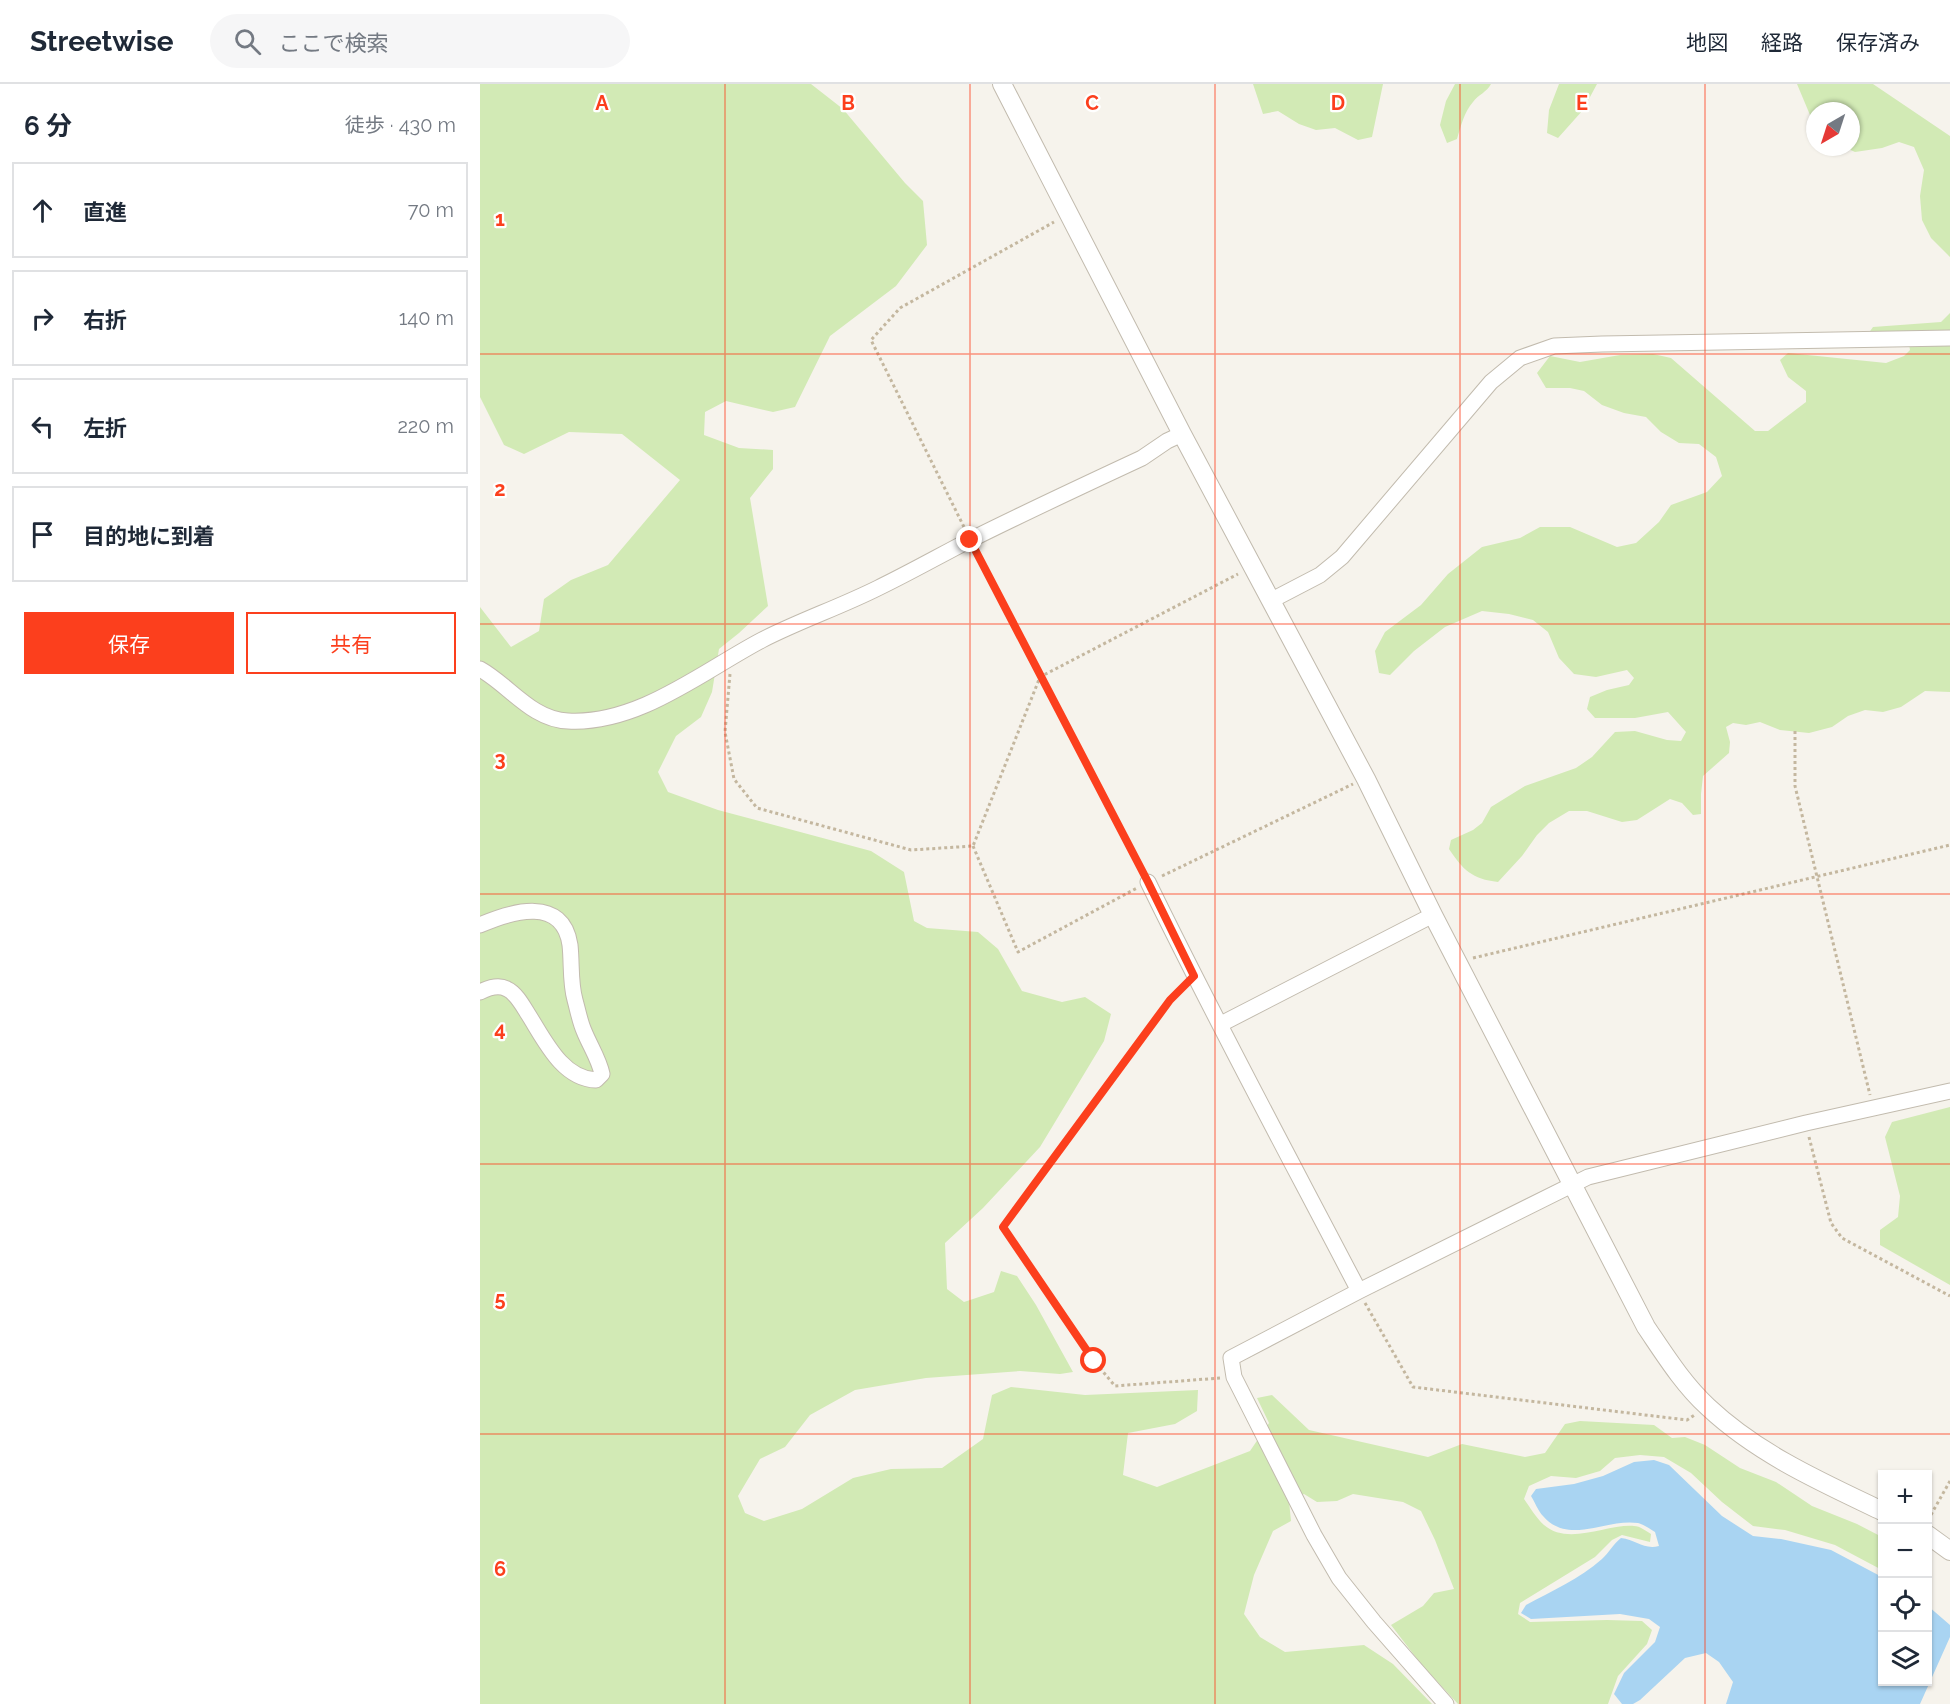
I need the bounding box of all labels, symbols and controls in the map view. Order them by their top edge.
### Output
search box [210,14,630,68]
text: Streetwise [30,25,174,58]
icon: search [231,25,264,58]
text: ここで検索 [279,30,389,56]
text: 地図 [1686,30,1728,55]
text: 経路 [1761,30,1803,55]
text: 保存済み [1836,30,1920,55]
text: A [595,91,609,115]
text: B [841,91,855,115]
text: C [1085,91,1099,115]
text: D [1331,91,1345,115]
text: E [1576,91,1588,115]
north arrow [1806,102,1860,156]
text: 6 分 [24,111,72,141]
text: 徒歩 · 430 m [345,113,456,137]
icon: ahead [26,194,59,227]
text: 70 m [408,198,454,222]
text: 直進 [83,199,127,225]
text: 1 [495,207,505,231]
icon: right [26,302,59,335]
text: 140 m [399,306,454,330]
text: 右折 [83,307,127,333]
icon: left [26,410,59,443]
text: 220 m [397,414,454,438]
text: 左折 [83,415,127,441]
text: 2 [494,477,506,501]
icon: arrive [26,518,59,551]
text: 目的地に到着 [83,523,215,549]
route end [956,526,982,552]
button: 保存 [24,612,234,674]
button: 共有 [246,612,456,674]
text: 3 [494,747,506,771]
text: 4 [494,1017,506,1041]
text: 5 [494,1287,506,1311]
route start [1080,1347,1106,1373]
map controls [1878,1470,1932,1686]
button: + [1878,1470,1932,1524]
button: − [1878,1524,1932,1578]
text: 6 [494,1557,506,1581]
button: locate [1878,1578,1932,1632]
button: layers [1878,1632,1932,1686]

